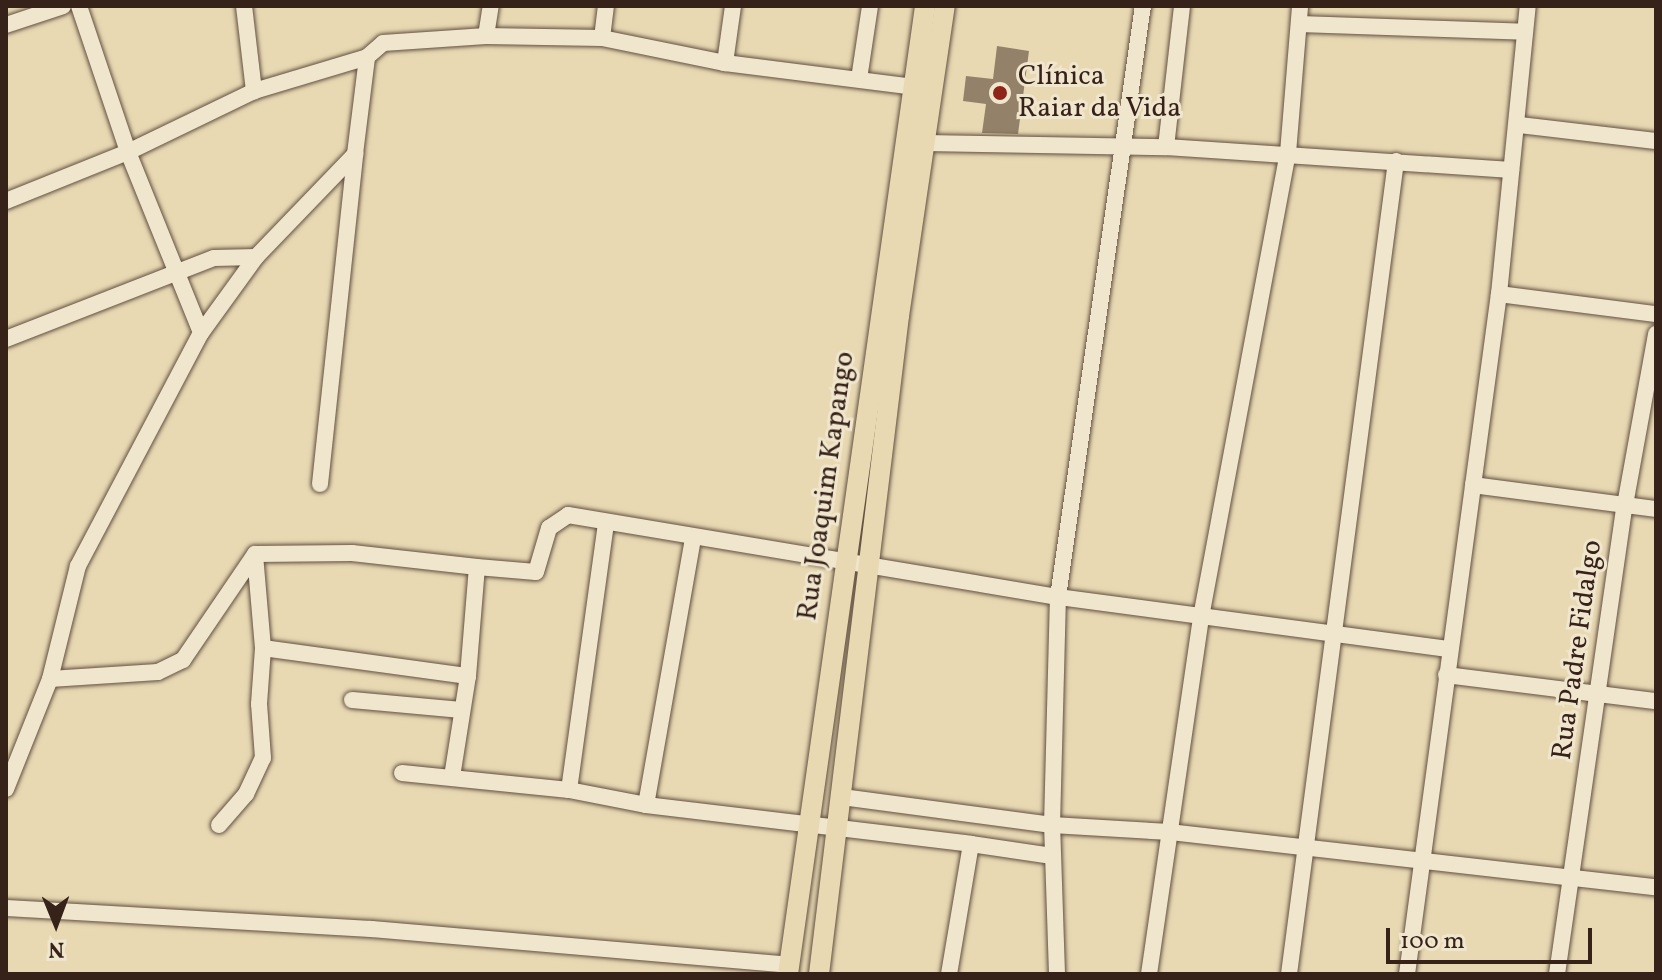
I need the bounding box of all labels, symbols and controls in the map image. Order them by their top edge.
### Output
place label: Clínica Raiar da Vida [1018,60,1182,126]
marker: Clínica Raiar da Vida [989,82,1011,104]
street label: Rua Joaquim Kapango [791,349,863,623]
street label: Rua Padre Fidalgo [1546,538,1610,762]
north arrow [16,884,96,964]
scale bar [1390,912,1596,962]
text: 100 m [1400,925,1465,959]
text: N [48,933,65,964]

